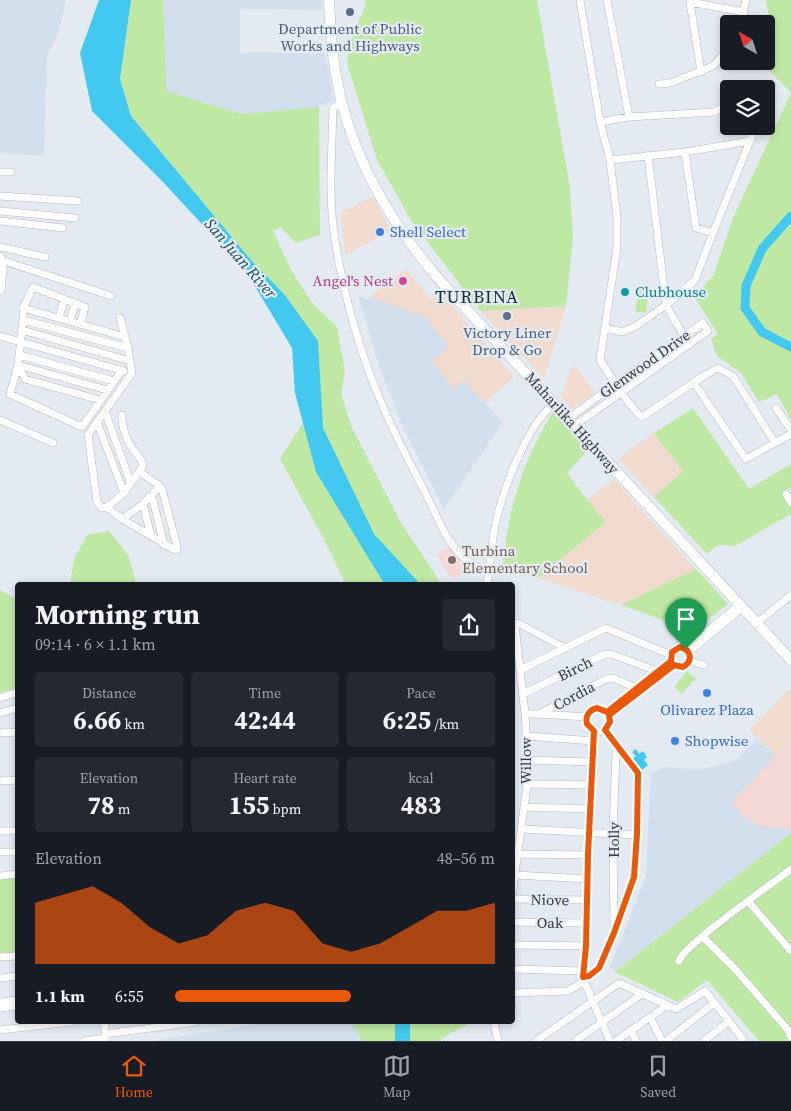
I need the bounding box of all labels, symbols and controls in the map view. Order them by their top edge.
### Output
marker: Department of Public Works and Highways [344,6,356,18]
north arrow [720,15,775,70]
map controls [720,15,775,135]
place label: Department of Public Works and Highways [278,18,422,56]
button: layers [720,80,775,135]
water label: San Juan River [200,213,282,303]
place label: Shell Select [390,221,466,242]
marker: Shell Select [374,226,386,238]
place label: Angel's Nest [312,270,393,291]
marker: Angel's Nest [397,275,409,287]
place label: Clubhouse [635,281,706,302]
district label: TURBINA [435,284,519,309]
marker: Clubhouse [619,286,631,298]
marker: Victory Liner Drop & Go [501,310,513,322]
place label: Victory Liner Drop & Go [463,322,552,360]
street label: Glenwood Drive [595,324,695,403]
street label: Maharlika Highway [521,367,624,479]
place label: Turbina Elementary School [462,540,589,578]
marker: Turbina Elementary School [446,554,458,566]
text: Morning run [35,595,200,633]
pin [665,598,707,649]
button: share [443,599,495,651]
icon: arrive [672,605,700,633]
text: 09:14 · 6 × 1.1 km [35,633,156,655]
street label: Birch [554,651,596,686]
street label: Cordia [549,676,599,715]
text: Distance [82,683,136,703]
text: Time [249,683,281,703]
text: Pace [406,683,436,703]
marker: Olivarez Plaza [701,687,713,699]
place label: Olivarez Plaza [660,699,754,720]
text: 6.66 [73,703,121,737]
text: 42:44 [234,703,296,737]
text: 6:25 [383,703,431,737]
text: km [121,714,145,734]
text: /km [431,714,459,734]
place label: Shopwise [685,730,749,751]
marker: Shopwise [669,735,681,747]
street label: Willow [515,737,536,785]
text: Elevation [80,768,138,788]
text: Heart rate [233,768,297,788]
text: kcal [408,768,434,788]
text: 78 [88,788,115,822]
text: 155 [229,788,269,822]
text: 483 [401,788,441,822]
text: m [115,799,131,819]
text: bpm [269,799,301,819]
street label: Holly [603,822,624,858]
text: Elevation [35,847,102,869]
text: 48–56 m [437,847,495,869]
street label: Niove [531,889,570,910]
street label: Oak [537,912,564,933]
text: 1.1 km [35,985,85,1007]
text: 6:55 [115,985,144,1007]
tab: Home [115,1052,153,1102]
tab: Map [383,1052,411,1102]
tab: Saved [640,1052,676,1102]

